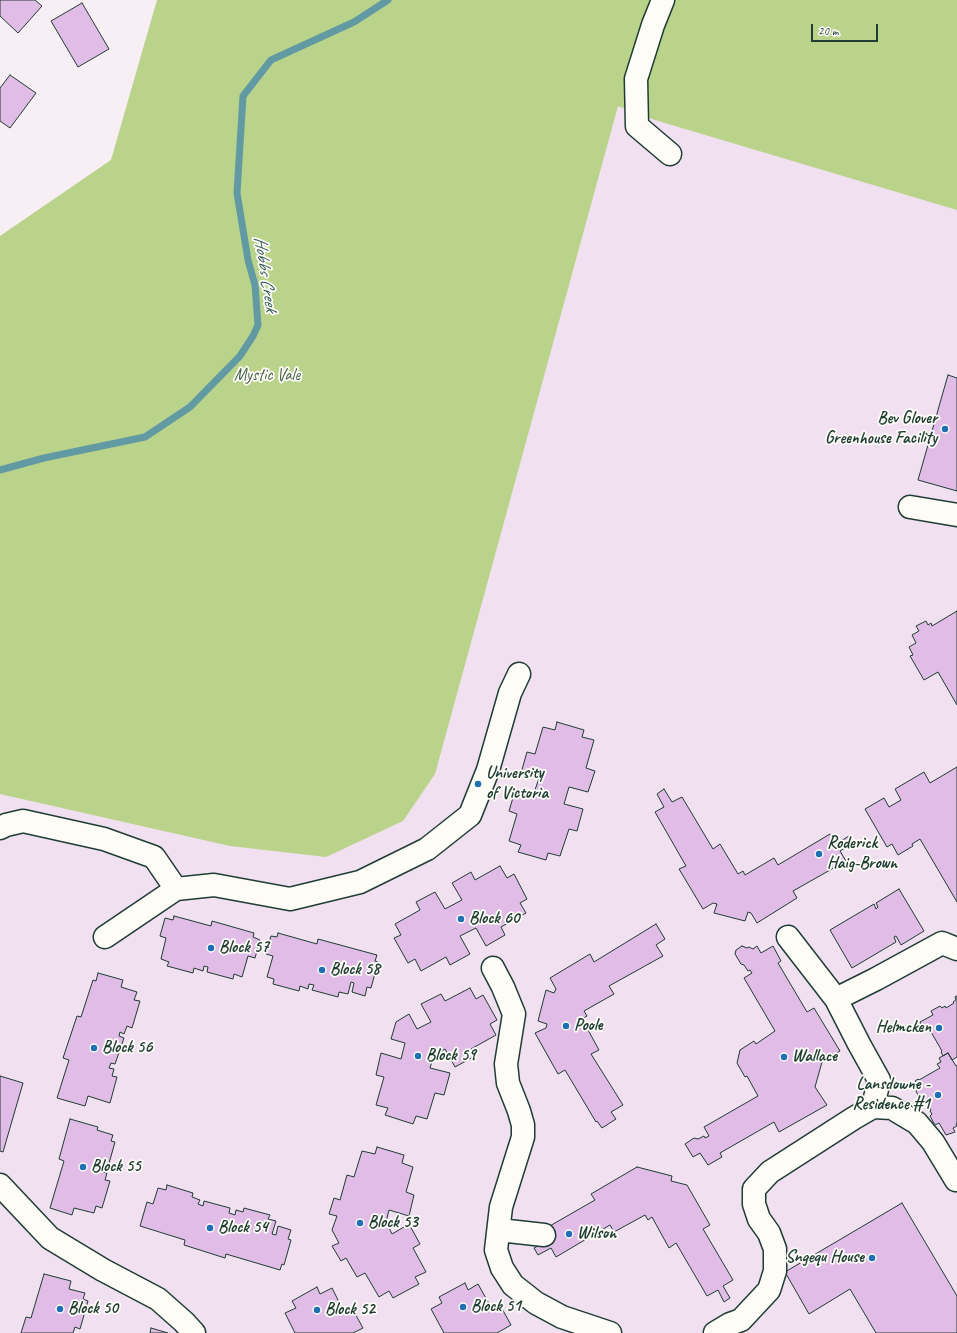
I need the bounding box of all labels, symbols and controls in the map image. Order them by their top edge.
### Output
scale bar [813,16,880,42]
text: 20 m [818,23,838,39]
water label: Hobbs Creek [248,235,282,313]
park label: Mystic Vale [234,366,300,386]
place label: Bev Glover Greenhouse Facility [825,409,937,449]
marker: Bev Glover Greenhouse Facility [940,424,950,434]
place label: University of Victoria [486,764,548,804]
marker: University of Victoria [473,779,483,789]
place label: Roderick Haig-Brown [827,834,897,874]
marker: Roderick Haig-Brown [814,849,824,859]
place label: Block 60 [469,909,519,929]
marker: Block 60 [456,914,466,924]
place label: Block 57 [219,938,269,958]
marker: Block 57 [206,943,216,953]
place label: Block 58 [330,960,380,980]
marker: Block 58 [317,965,327,975]
place label: Poole [574,1016,602,1036]
place label: Helmcken [876,1018,931,1038]
marker: Poole [561,1021,571,1031]
marker: Helmcken [934,1023,944,1033]
place label: Block 56 [102,1038,152,1058]
marker: Block 56 [89,1043,99,1053]
place label: Block 59 [426,1046,476,1066]
place label: Wallace [792,1047,837,1067]
marker: Block 59 [413,1051,423,1061]
marker: Wallace [779,1052,789,1062]
place label: Lansdowne - Residence #1 [853,1075,930,1115]
marker: Lansdowne - Residence #1 [933,1090,943,1100]
place label: Block 55 [91,1157,141,1177]
marker: Block 55 [78,1162,88,1172]
place label: Block 53 [368,1213,418,1233]
place label: Block 54 [218,1218,268,1238]
marker: Block 53 [355,1218,365,1228]
marker: Block 54 [205,1223,215,1233]
place label: Wilson [577,1224,616,1244]
marker: Wilson [564,1229,574,1239]
place label: Sngequ House [786,1248,864,1268]
marker: Sngequ House [867,1253,877,1263]
place label: Block 51 [471,1297,521,1317]
place label: Block 50 [68,1299,118,1319]
place label: Block 52 [325,1300,375,1320]
marker: Block 51 [458,1302,468,1312]
marker: Block 50 [55,1304,65,1314]
marker: Block 52 [312,1305,322,1315]

